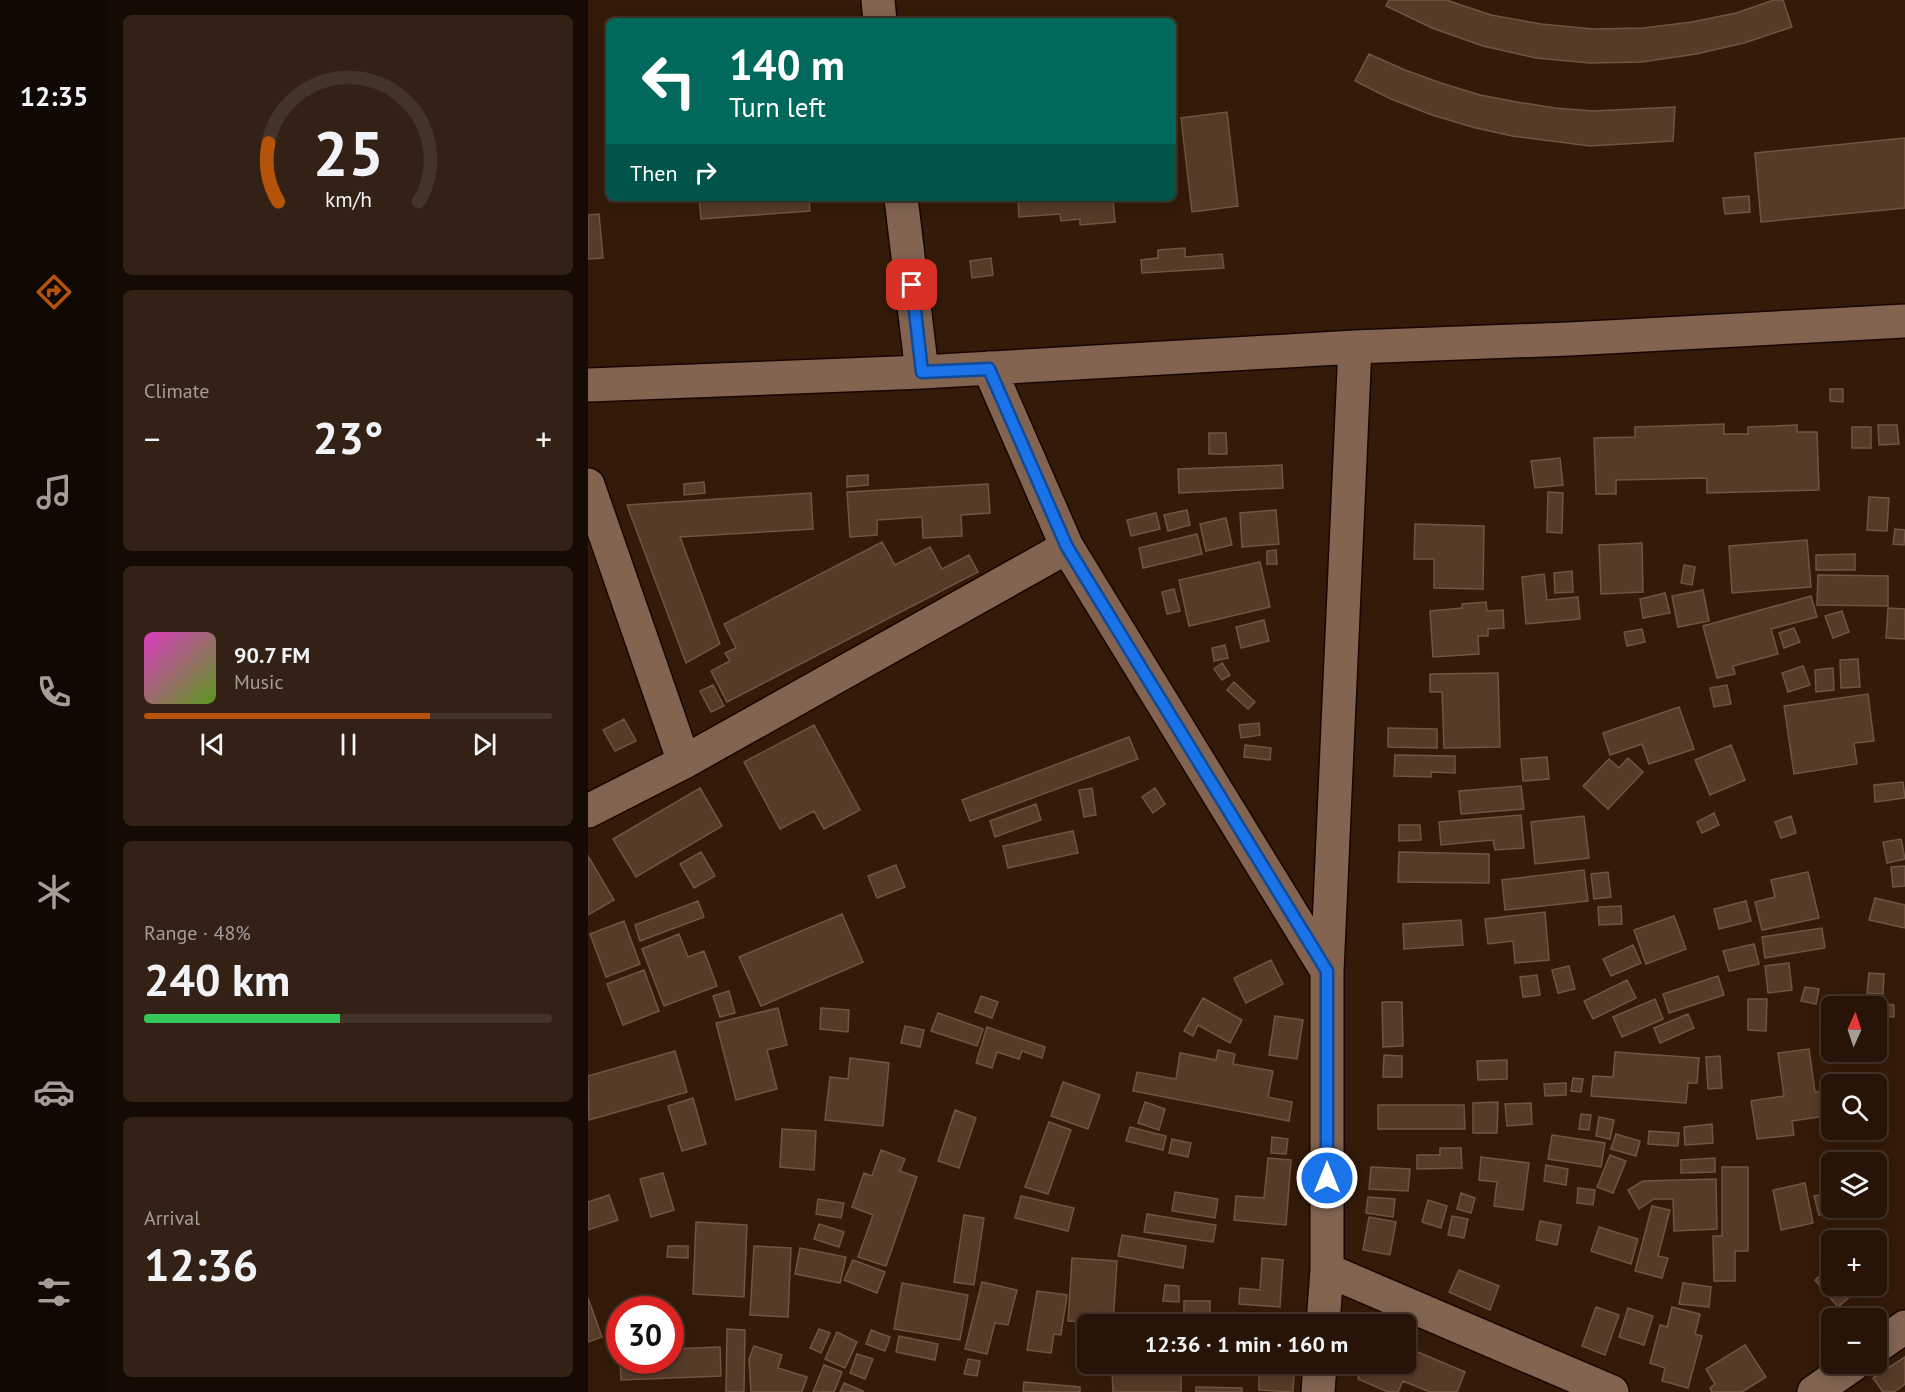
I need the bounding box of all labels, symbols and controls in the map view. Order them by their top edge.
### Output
text: 140 m [729,37,845,92]
icon: left [630,42,708,120]
text: 12:35 [20,79,88,113]
text: Turn left [729,90,826,124]
text: 25 [313,112,383,193]
icon: right [689,156,722,189]
text: Then [630,159,677,187]
text: km/h [324,186,371,214]
pin [886,259,937,310]
icon: arrive [895,268,928,301]
icon: directions [33,271,75,313]
text: Climate [144,378,210,404]
text: 23° [313,408,383,466]
text: − [144,417,161,460]
text: + [535,417,552,460]
icon: music [33,471,75,513]
text: 90.7 FM [234,641,310,669]
text: Music [234,669,283,695]
icon: phone [33,671,75,713]
icon: previous [196,728,229,761]
icon: pause [332,728,365,761]
icon: next [468,728,501,761]
icon: climate [33,871,75,913]
text: Range · 48% [144,920,251,946]
text: 240 km [144,950,290,1008]
north arrow [1821,996,1887,1062]
map controls [1821,996,1887,1374]
icon: car [33,1071,75,1113]
button: search [1821,1074,1887,1140]
position arrow [1295,1146,1359,1210]
button: layers [1821,1152,1887,1218]
text: Arrival [144,1205,200,1231]
button: + [1821,1230,1887,1296]
text: 12:36 [144,1235,258,1293]
icon: filters [33,1271,75,1313]
speed limit sign: 30 [606,1296,684,1374]
button: − [1821,1308,1887,1374]
text: 12:36 · 1 min · 160 m [1145,1330,1348,1358]

